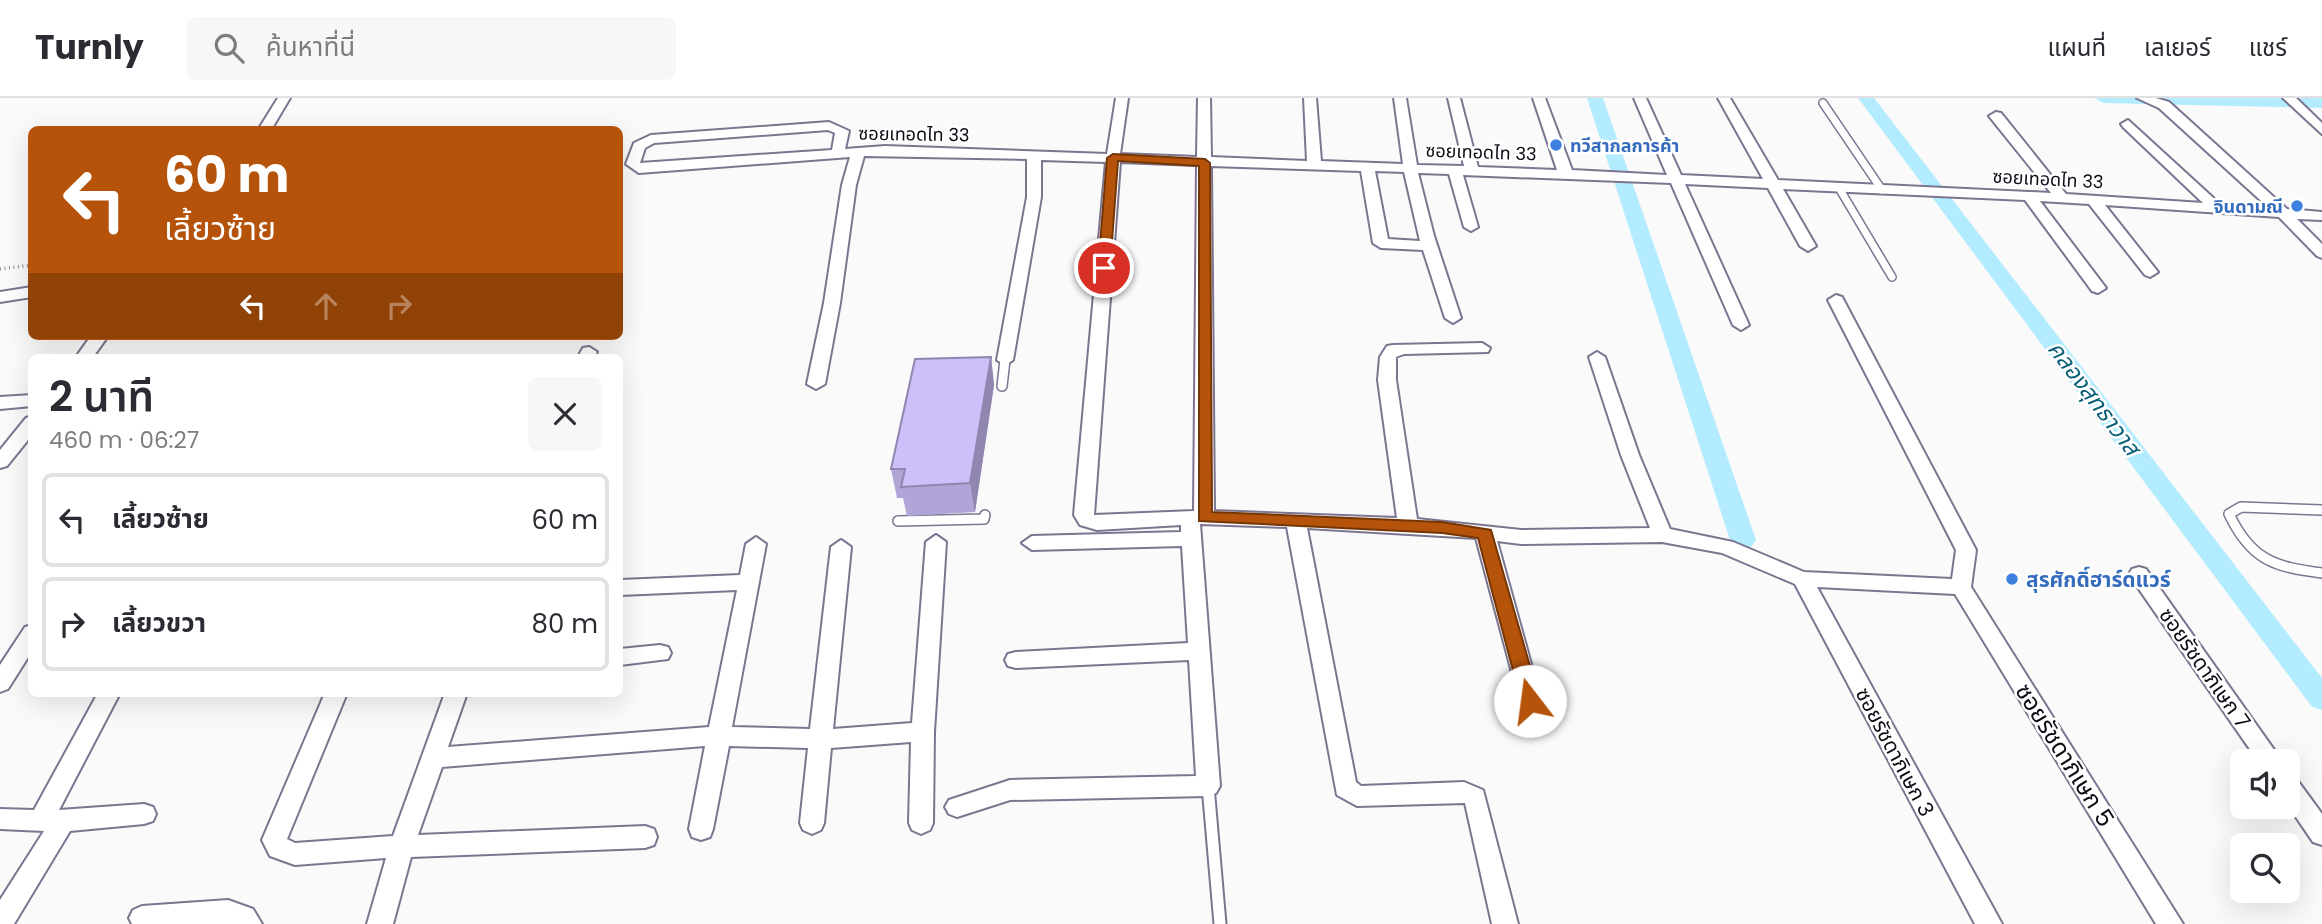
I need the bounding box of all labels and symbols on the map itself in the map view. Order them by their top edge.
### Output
street label: ซอยเทอดไท 33 [858,121,970,147]
place label: ทวีสากลการค้า [1570,133,1679,158]
marker: ทวีสากลการค้า [1548,137,1564,153]
street label: ซอยเทอดไท 33 [1425,138,1537,166]
street label: ซอยเทอดไท 33 [1992,164,2104,194]
place label: จินดามณี [2214,194,2283,219]
marker: จินดามณี [2289,198,2305,214]
pin [1074,238,1134,298]
water label: คลองสุทธาวาส [2040,334,2149,464]
place label: สุรศักดิ์ฮาร์ดแวร์ [2026,565,2171,594]
marker: สุรศักดิ์ฮาร์ดแวร์ [2004,571,2020,587]
street label: ซอยรัชดาภิเษก 7 [2153,602,2257,734]
position arrow [1493,664,1567,738]
street label: ซอยรัชดาภิเษก 5 [2008,677,2122,833]
street label: ซอยรัชดาภิเษก 3 [1849,682,1941,822]

